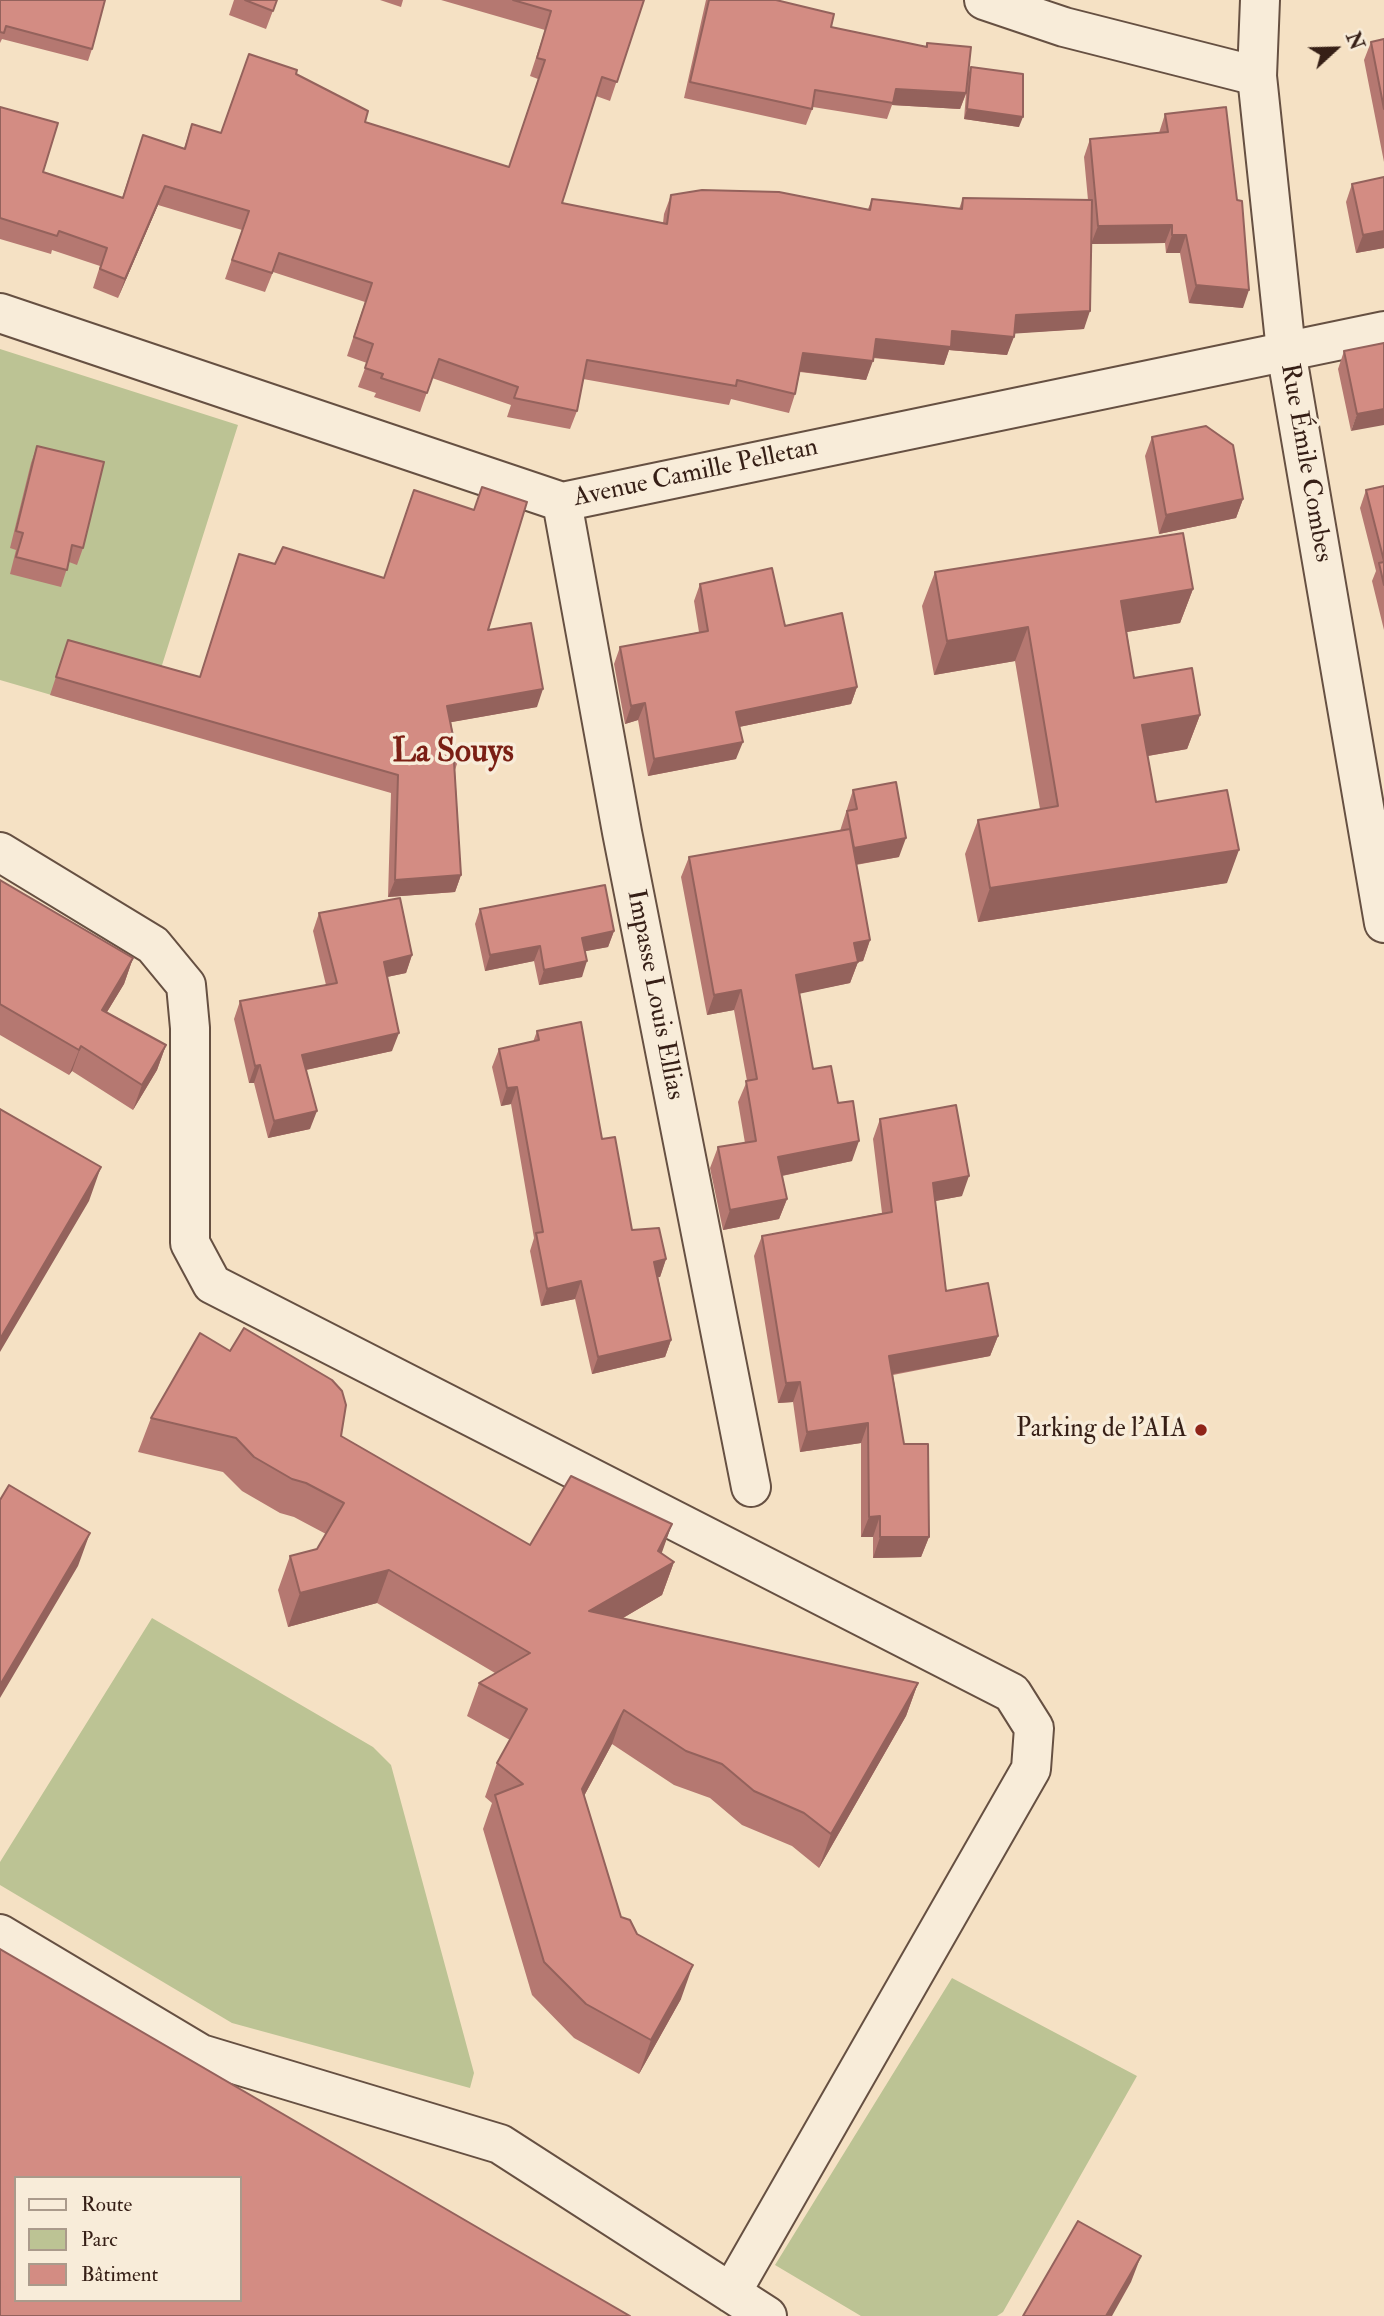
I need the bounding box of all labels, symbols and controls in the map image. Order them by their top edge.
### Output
north arrow [1300,14,1370,84]
text: N [1340,29,1369,54]
street label: Rue Émile Combes [1272,361,1338,565]
street label: Avenue Camille Pelletan [571,433,821,515]
district label: La Souys [392,734,514,774]
street label: Impasse Louis Ellias [618,887,690,1103]
place label: Parking de l'AIA [1016,1414,1187,1446]
marker: Parking de l'AIA [1193,1422,1209,1438]
legend [14,2176,242,2302]
text: Route [81,2191,132,2218]
text: Parc [81,2226,118,2253]
text: Bâtiment [81,2261,158,2288]

